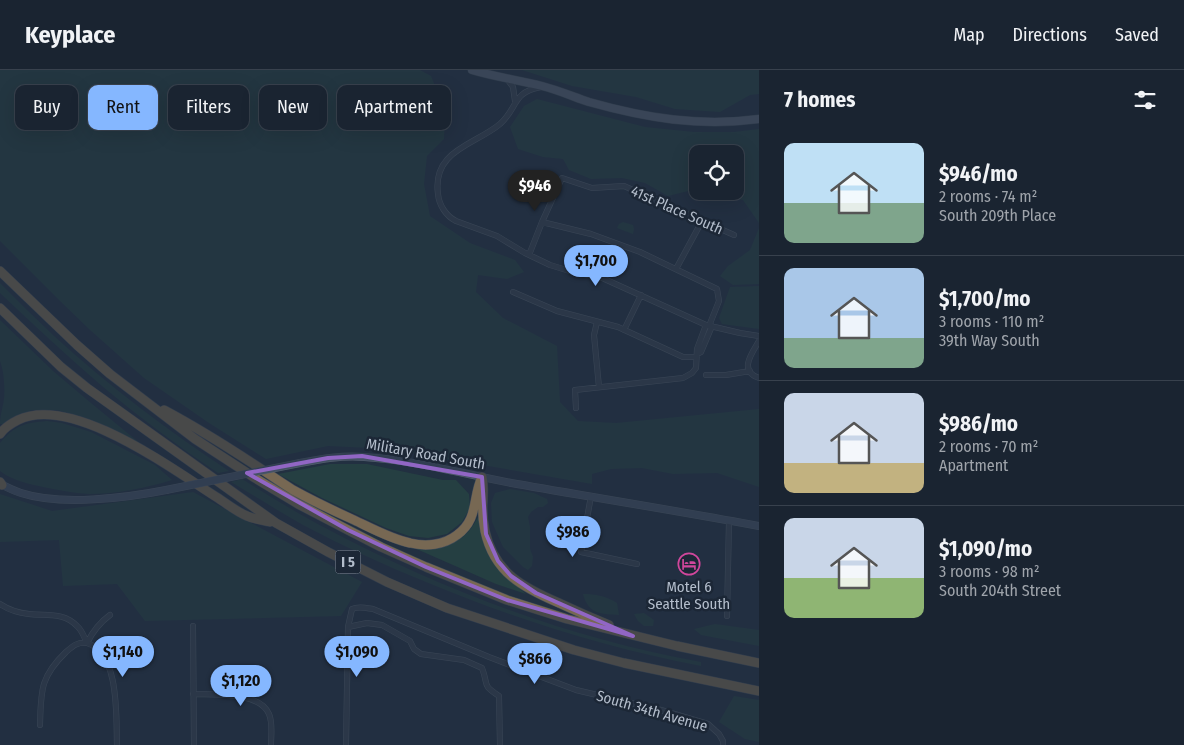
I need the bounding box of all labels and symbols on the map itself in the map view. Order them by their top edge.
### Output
pin: $946 [505,170,565,212]
street label: 41st Place South [628,182,726,238]
pin: $1,700 [555,244,637,287]
street label: Military Road South [365,435,487,473]
pin: $986 [543,516,603,558]
road number: I 5 [336,551,360,574]
hotel icon: Motel 6 Seattle South [677,552,701,576]
place label: Motel 6 Seattle South [648,578,730,613]
pin: $1,140 [82,636,164,678]
pin: $1,090 [316,636,398,678]
pin: $866 [505,642,565,685]
pin: $1,120 [200,664,282,707]
street label: South 34th Avenue [594,687,710,735]

